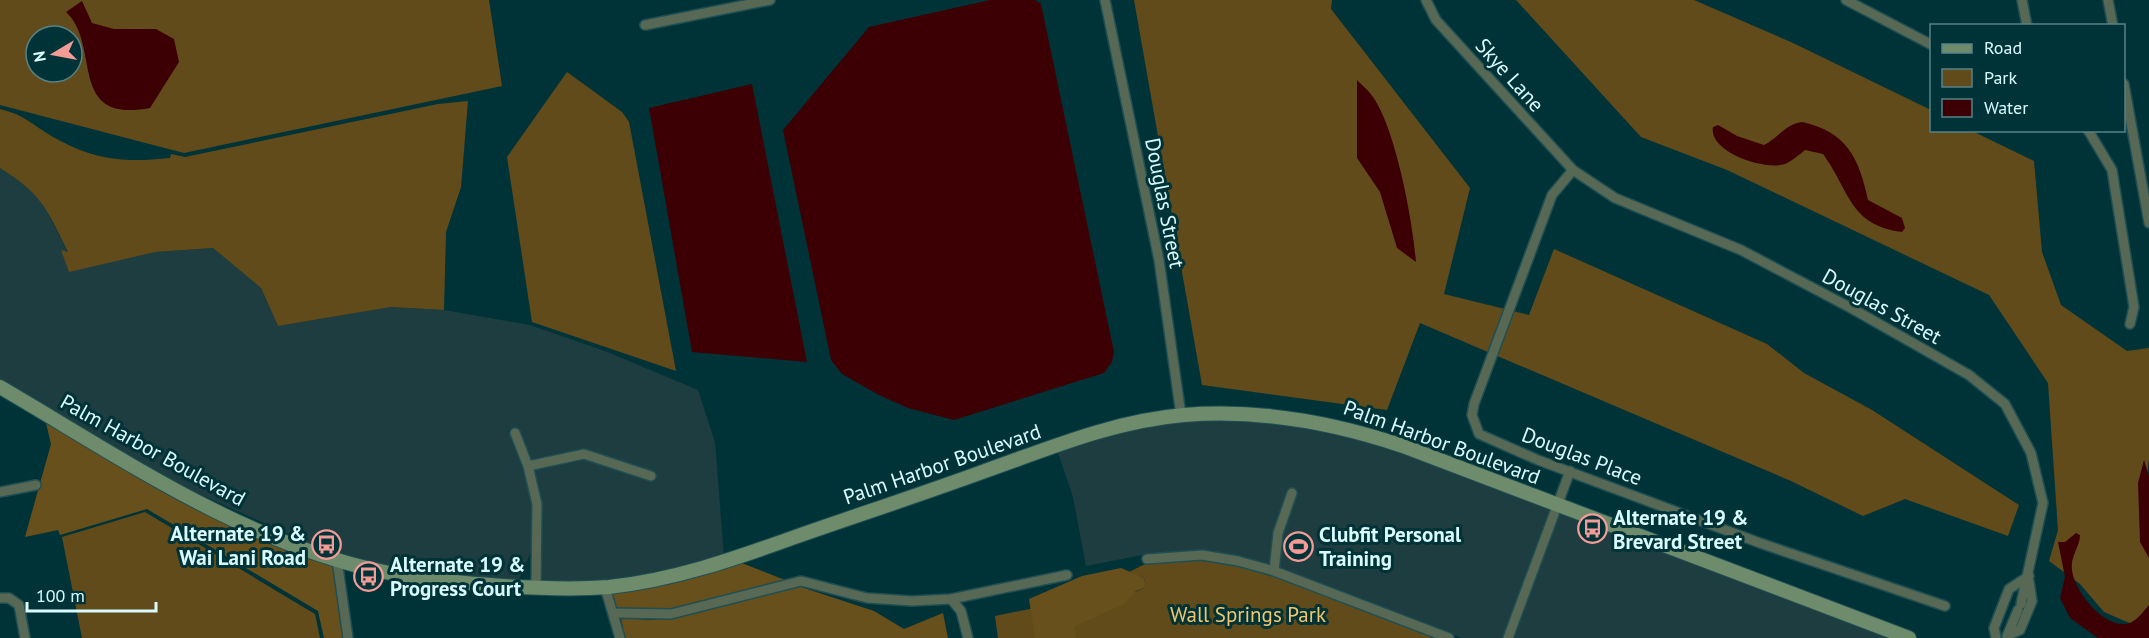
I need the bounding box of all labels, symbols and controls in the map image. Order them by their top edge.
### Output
north arrow [24,24,84,84]
legend [1930,24,2125,132]
street label: Skye Lane [1470,33,1550,117]
text: Road [1984,36,2022,59]
text: N [28,50,50,64]
text: Park [1984,66,2017,89]
text: Water [1984,96,2028,119]
street label: Douglas Street [1139,136,1191,270]
street label: Douglas Street [1818,262,1946,350]
street label: Palm Harbor Boulevard [56,388,250,512]
street label: Palm Harbor Boulevard [1340,394,1544,490]
street label: Palm Harbor Boulevard [840,417,1044,511]
street label: Douglas Place [1518,421,1646,491]
place label: Alternate 19 & Brevard Street [1613,504,1748,555]
bus stop icon: Alternate 19 & Brevard Street [1576,513,1608,545]
place label: Alternate 19 & Wai Lani Road [171,520,306,571]
place label: Clubfit Personal Training [1319,521,1462,572]
bus stop icon: Alternate 19 & Wai Lani Road [311,529,343,561]
sports icon: Clubfit Personal Training [1282,530,1314,562]
place label: Alternate 19 & Progress Court [390,551,525,602]
bus stop icon: Alternate 19 & Progress Court [353,560,385,592]
scale bar [27,575,156,613]
text: 100 m [36,584,85,607]
park label: Wall Springs Park [1170,601,1326,628]

